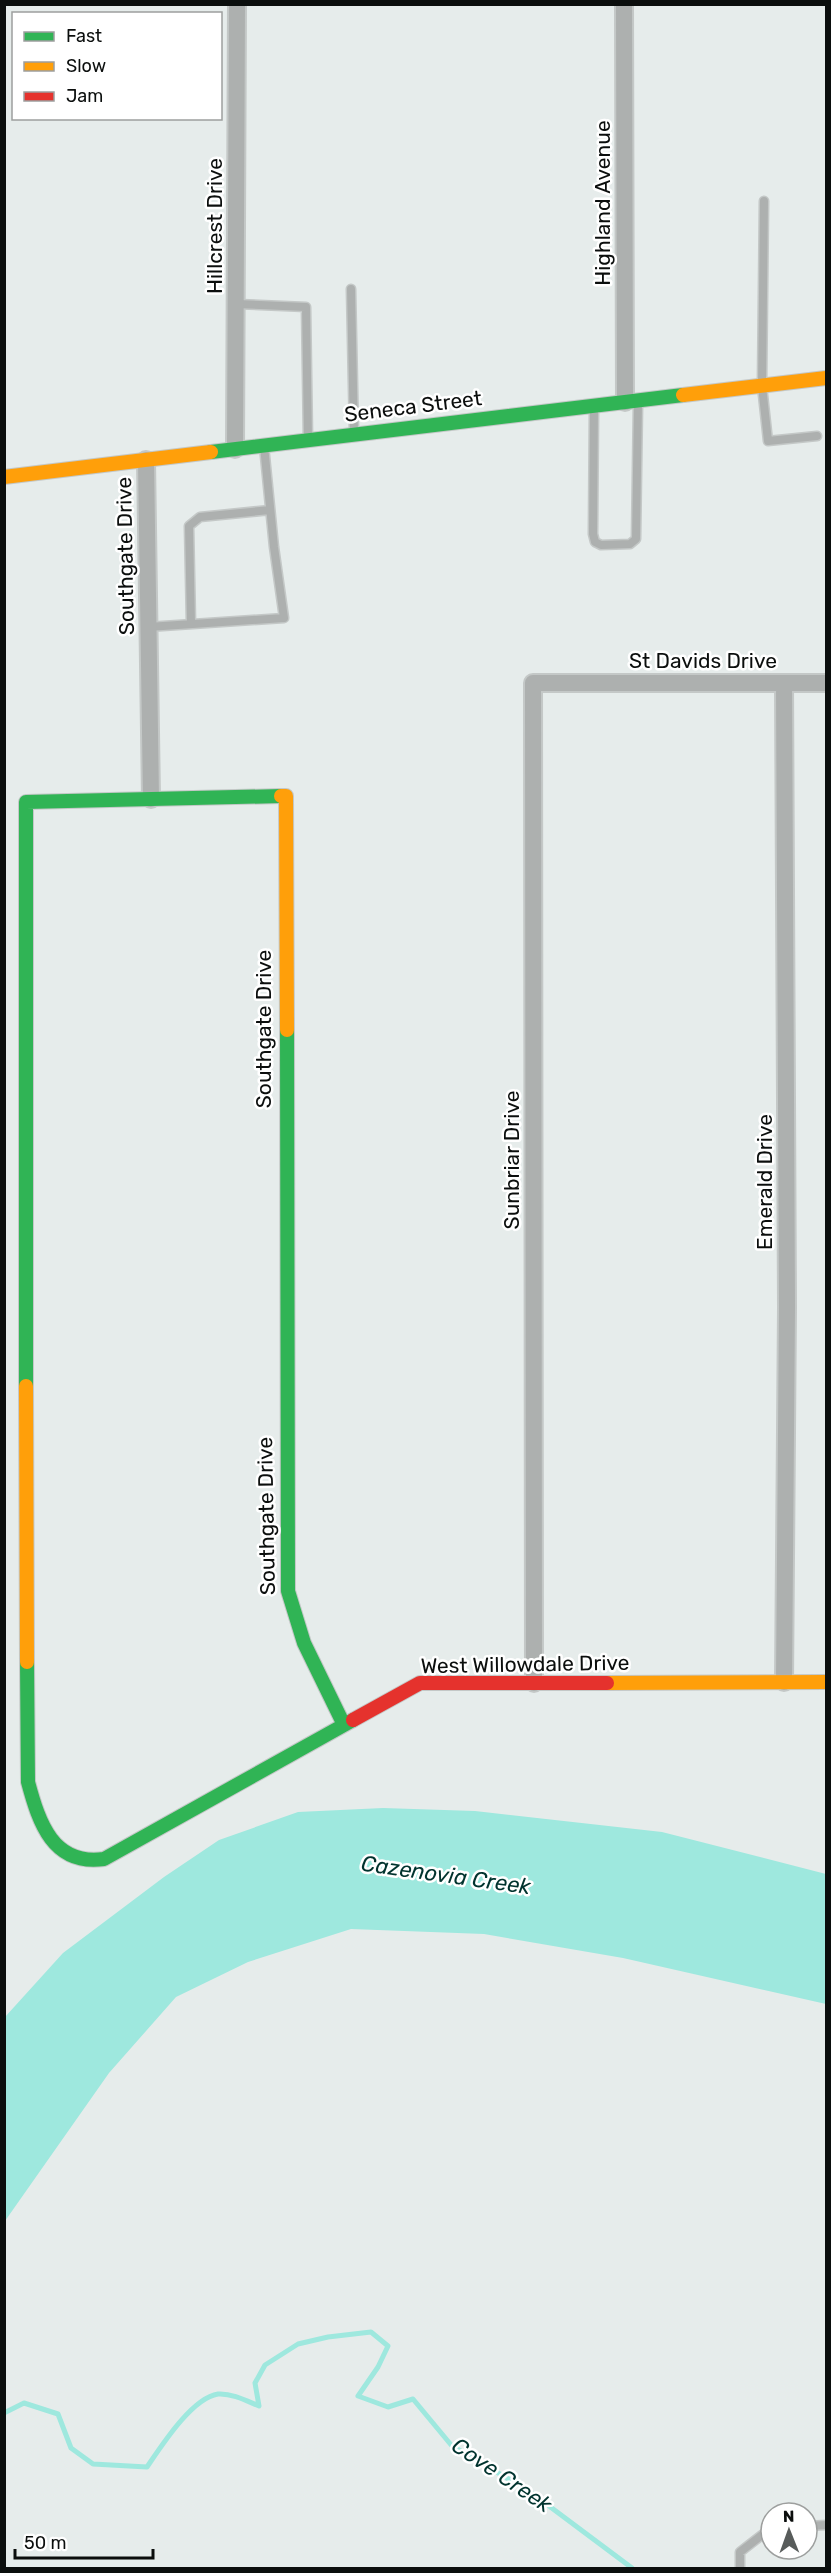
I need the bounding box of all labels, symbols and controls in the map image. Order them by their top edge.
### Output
legend [12,12,222,120]
text: Fast [66,25,102,47]
text: Slow [66,55,106,77]
text: Jam [66,85,103,107]
street label: Highland Avenue [590,120,615,286]
street label: Hillcrest Drive [202,158,227,294]
street label: Seneca Street [343,385,483,427]
street label: Southgate Drive [111,477,139,635]
street label: St Davids Drive [629,648,777,673]
street label: Southgate Drive [251,950,276,1108]
street label: Sunbriar Drive [499,1091,524,1229]
street label: Emerald Drive [752,1114,777,1250]
street label: Southgate Drive [252,1437,280,1595]
street label: West Willowdale Drive [420,1650,630,1678]
water label: Cazenovia Creek [359,1850,533,1900]
water label: Cove Creek [447,2432,558,2519]
north arrow [759,2501,819,2561]
text: N [783,2507,795,2526]
scale bar [15,2522,153,2560]
text: 50 m [24,2532,67,2554]

